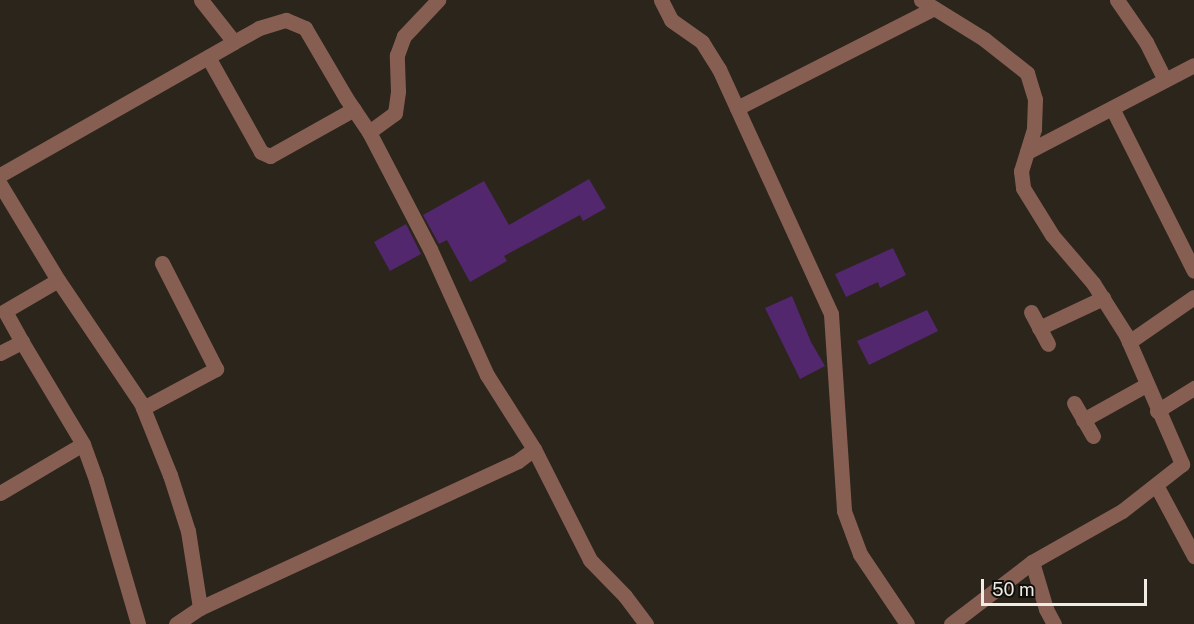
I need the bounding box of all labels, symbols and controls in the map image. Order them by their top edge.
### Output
scale bar [984,567,1150,605]
text: 50 m [992,579,1035,600]

